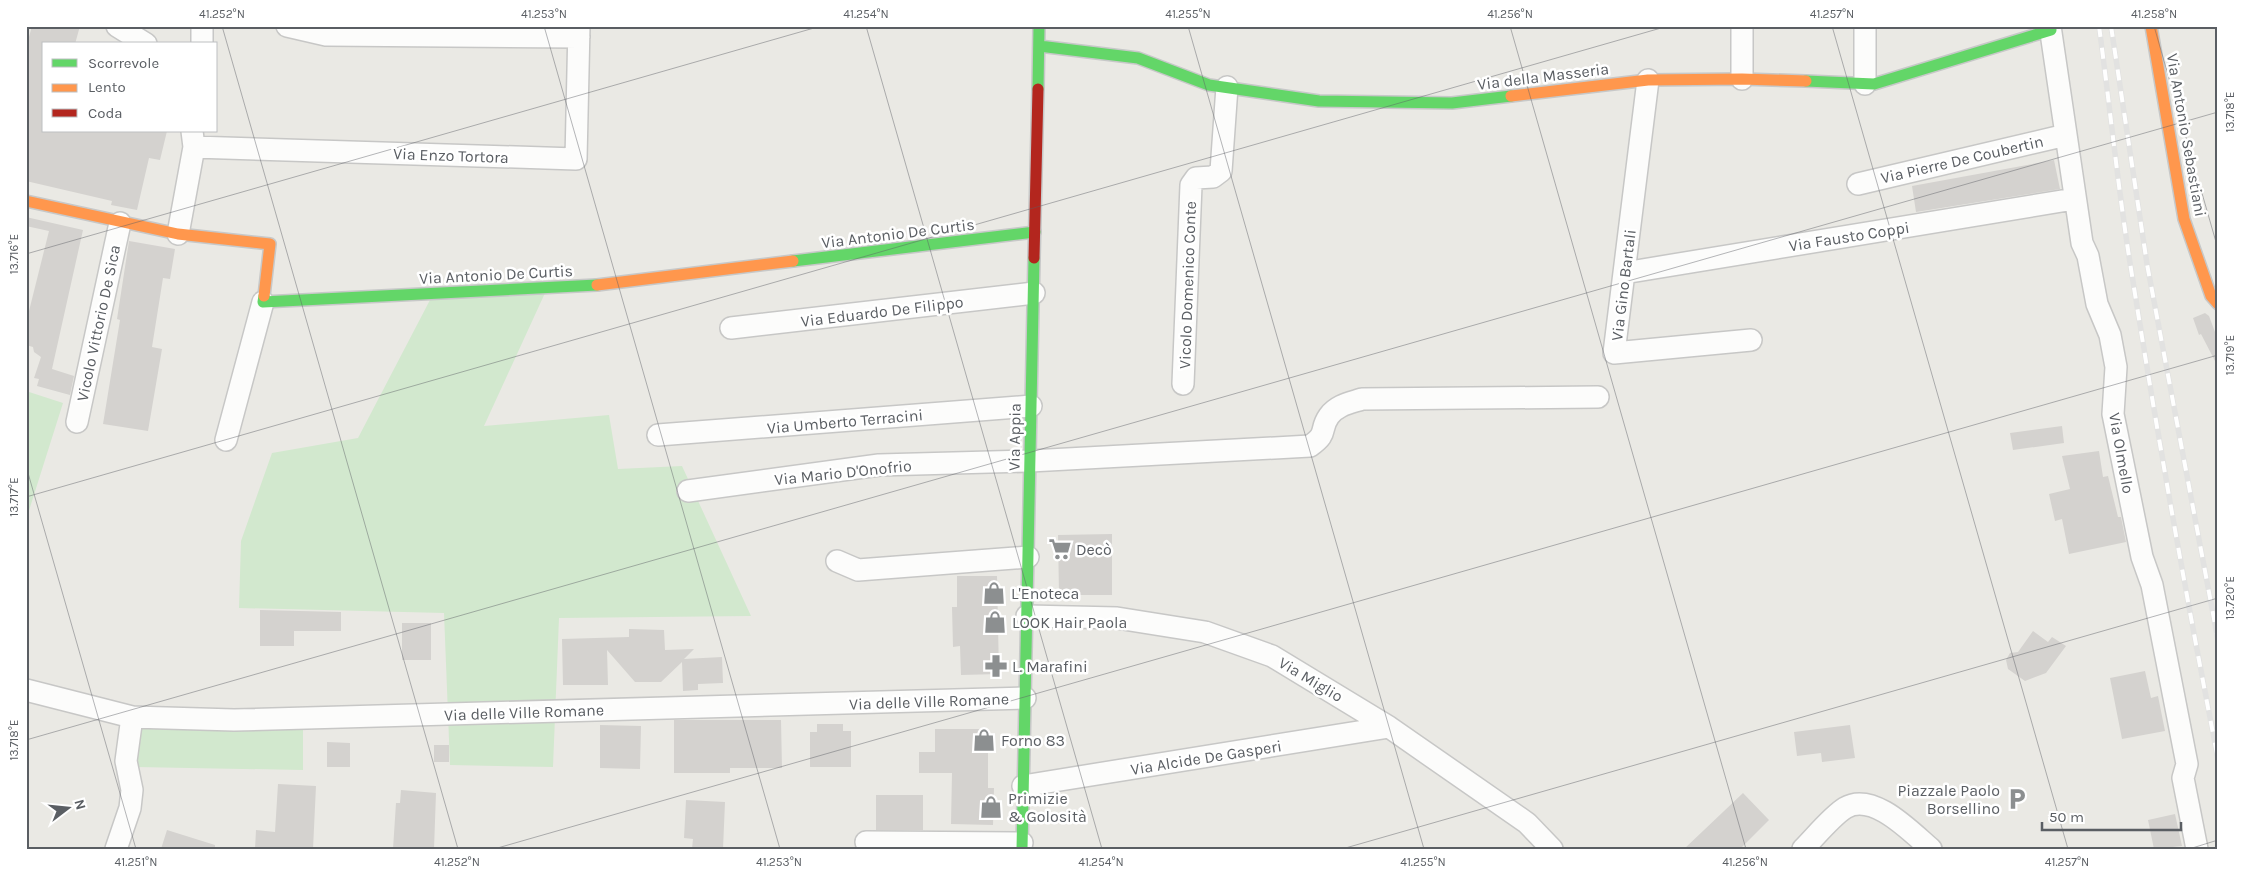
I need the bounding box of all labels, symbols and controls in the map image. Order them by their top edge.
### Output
text: 41.252°N [199,7,245,21]
text: 41.253°N [521,7,567,21]
text: 41.254°N [843,7,889,21]
text: 41.255°N [1165,7,1211,21]
text: 41.256°N [1487,7,1533,21]
text: 41.257°N [1810,7,1854,21]
text: 41.258°N [2131,7,2177,21]
legend [42,42,218,132]
street label: Via Antonio Sebastiani [2163,52,2210,218]
text: Scorrevole [88,54,159,72]
street label: Via della Masseria [1476,59,1610,94]
text: Lento [88,78,126,96]
text: 13.718°E [2223,92,2237,133]
text: Coda [88,104,123,122]
street label: Via Pierre De Coubertin [1879,131,2045,187]
street label: Via Enzo Tortora [393,144,509,167]
street label: Vicolo Domenico Conte [1175,201,1200,369]
street label: Via Antonio De Curtis [820,215,976,252]
street label: Via Fausto Coppi [1787,218,1911,255]
street label: Via Gino Bartali [1607,228,1640,342]
text: 13.716°E [7,234,21,274]
street label: Vicolo Vittorio De Sica [73,243,124,403]
street label: Via Antonio De Curtis [419,261,573,288]
street label: Via Eduardo De Filippo [800,292,964,331]
text: 13.719°E [2223,335,2237,375]
street label: Via Appia [1004,403,1025,471]
street label: Via Umberto Terracini [766,405,924,438]
street label: Via Olmello [2105,411,2138,495]
street label: Via Mario D'Onofrio [773,456,913,489]
text: 13.717°E [7,477,21,517]
supermarket icon: Decò [1047,536,1073,562]
place label: Decò [1076,540,1112,559]
text: 13.720°E [2223,576,2237,620]
shop icon: L'Enoteca [981,580,1007,606]
place label: L'Enoteca [1011,584,1079,603]
shop icon: LOOK Hair Paola [982,609,1008,635]
place label: LOOK Hair Paola [1012,613,1127,632]
pharmacy icon: L. Marafini [983,653,1009,679]
street label: Via Miglio [1275,653,1346,706]
place label: L. Marafini [1012,657,1088,676]
street label: Via delle Ville Romane [849,689,1009,714]
street label: Via delle Ville Romane [444,700,604,725]
text: 13.718°E [7,720,21,761]
shop icon: Forno 83 [971,727,997,753]
place label: Forno 83 [1001,731,1065,750]
street label: Via Alcide De Gasperi [1129,736,1283,779]
place label: Piazzale Paolo Borsellino [1897,781,2000,818]
north arrow [42,782,92,832]
parking icon: Piazzale Paolo Borsellino [2004,786,2030,812]
place label: Primizie & Golosità [1008,789,1087,826]
shop icon: Primizie & Golosità [978,794,1004,820]
text: N [70,797,90,812]
scale bar [2042,800,2180,832]
text: 50 m [2049,808,2084,826]
text: 41.251°N [115,855,157,869]
text: 41.252°N [434,855,480,869]
text: 41.253°N [756,855,802,869]
text: 41.254°N [1078,855,1124,869]
text: 41.255°N [1400,855,1446,869]
text: 41.256°N [1722,855,1768,869]
text: 41.257°N [2045,855,2089,869]

